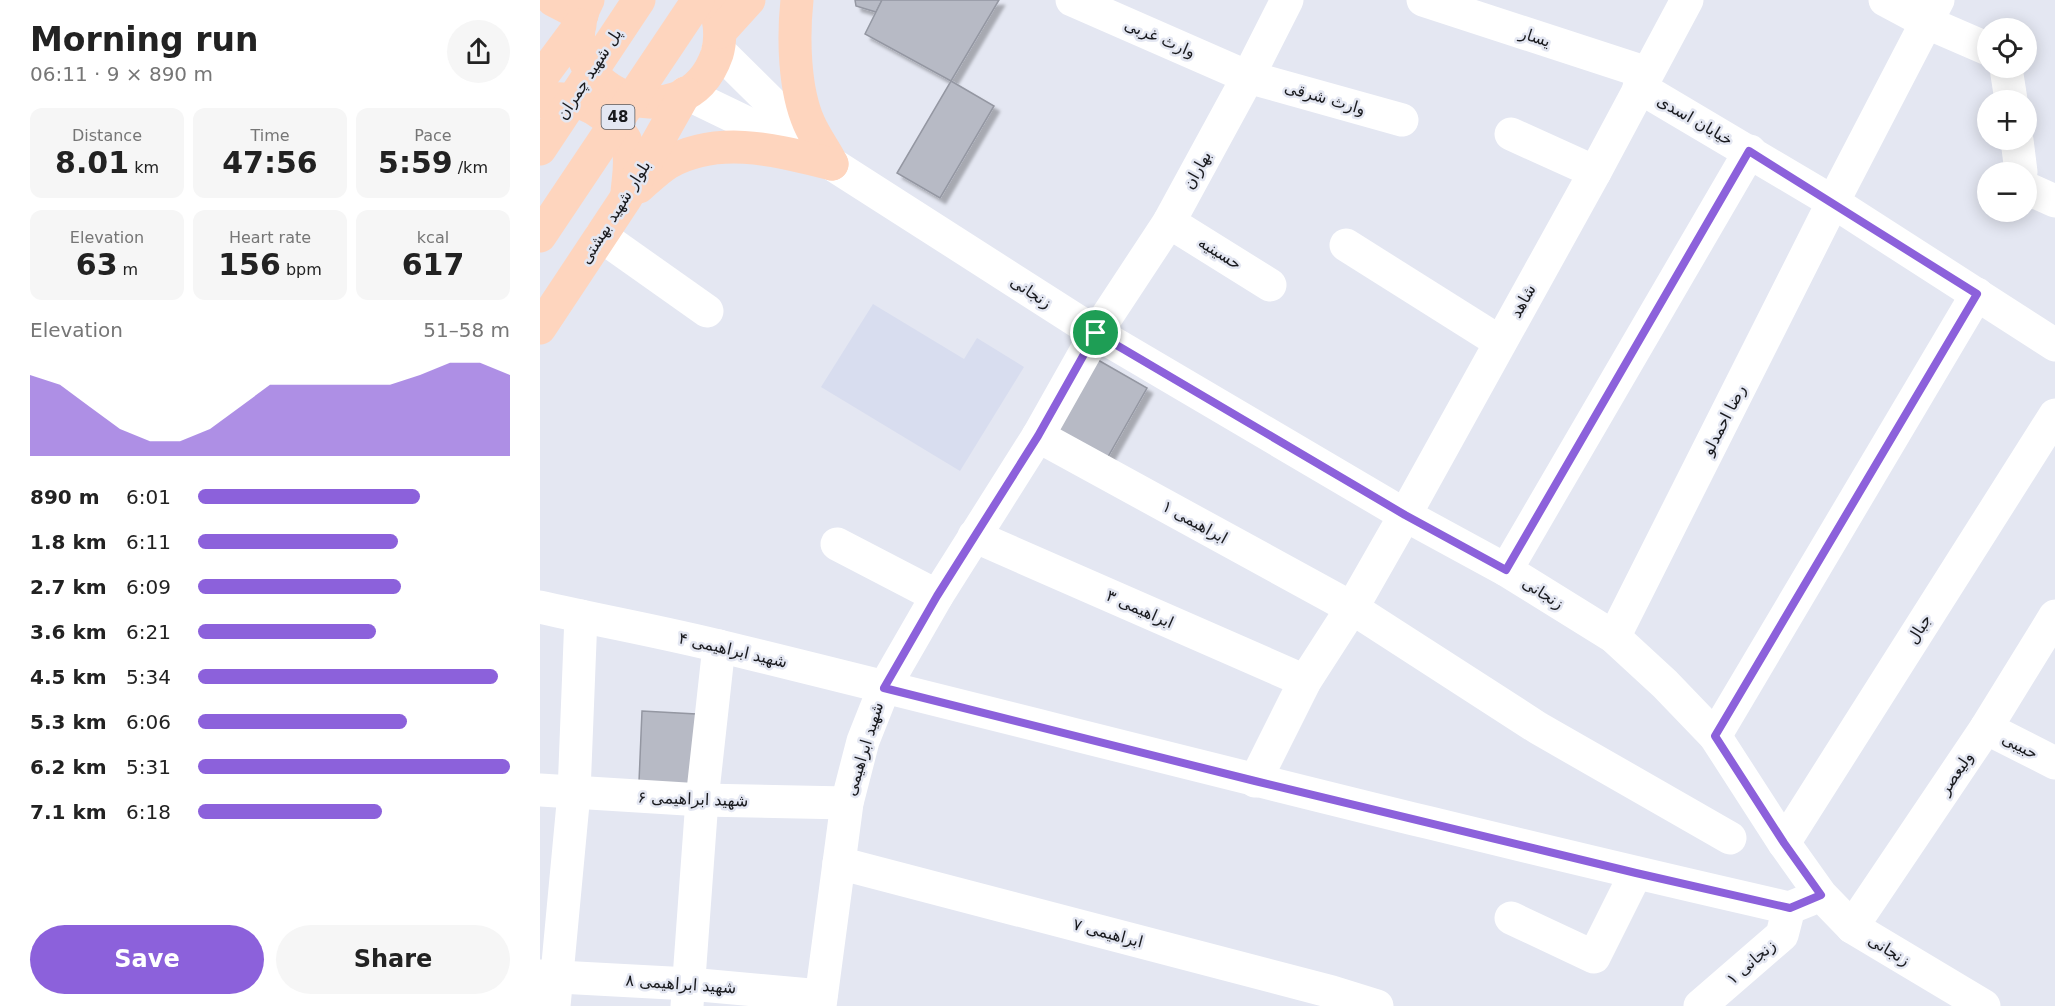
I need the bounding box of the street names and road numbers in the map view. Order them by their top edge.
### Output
street label: وارث غربی [1121,15,1198,62]
street label: یسار [1516,23,1553,52]
street label: پل شهید چمران [552,25,626,124]
street label: وارث شرقی [1282,77,1368,120]
street label: خیابان اسدی [1654,91,1736,149]
road number: 48 [602,105,634,129]
street label: بهاران [1179,148,1216,193]
street label: بلوار شهید بهشتی [576,157,655,268]
street label: حسینیه [1195,232,1245,274]
street label: زنجانی [1006,272,1055,313]
street label: شاهد [1506,281,1540,321]
street label: رضا احمدلو [1698,382,1751,460]
street label: ابراهیمی ۱ [1159,496,1231,549]
street label: زنجانی [1518,573,1567,614]
street label: ابراهیمی ۳ [1103,586,1177,633]
street label: جبال [1903,611,1935,647]
street label: شهید ابراهیمی ۴ [677,628,789,673]
street label: شهید ابراهیمی [841,700,888,799]
street label: حبیبی [1999,729,2041,763]
street label: ولیعصر [1934,748,1978,800]
street label: شهید ابراهیمی ۶ [637,788,749,811]
street label: ابراهیمی ۷ [1071,915,1145,952]
street label: زنجانی [1864,930,1913,971]
street label: زنجانی ۱ [1723,936,1780,989]
street label: شهید ابراهیمی ۸ [625,971,737,998]

